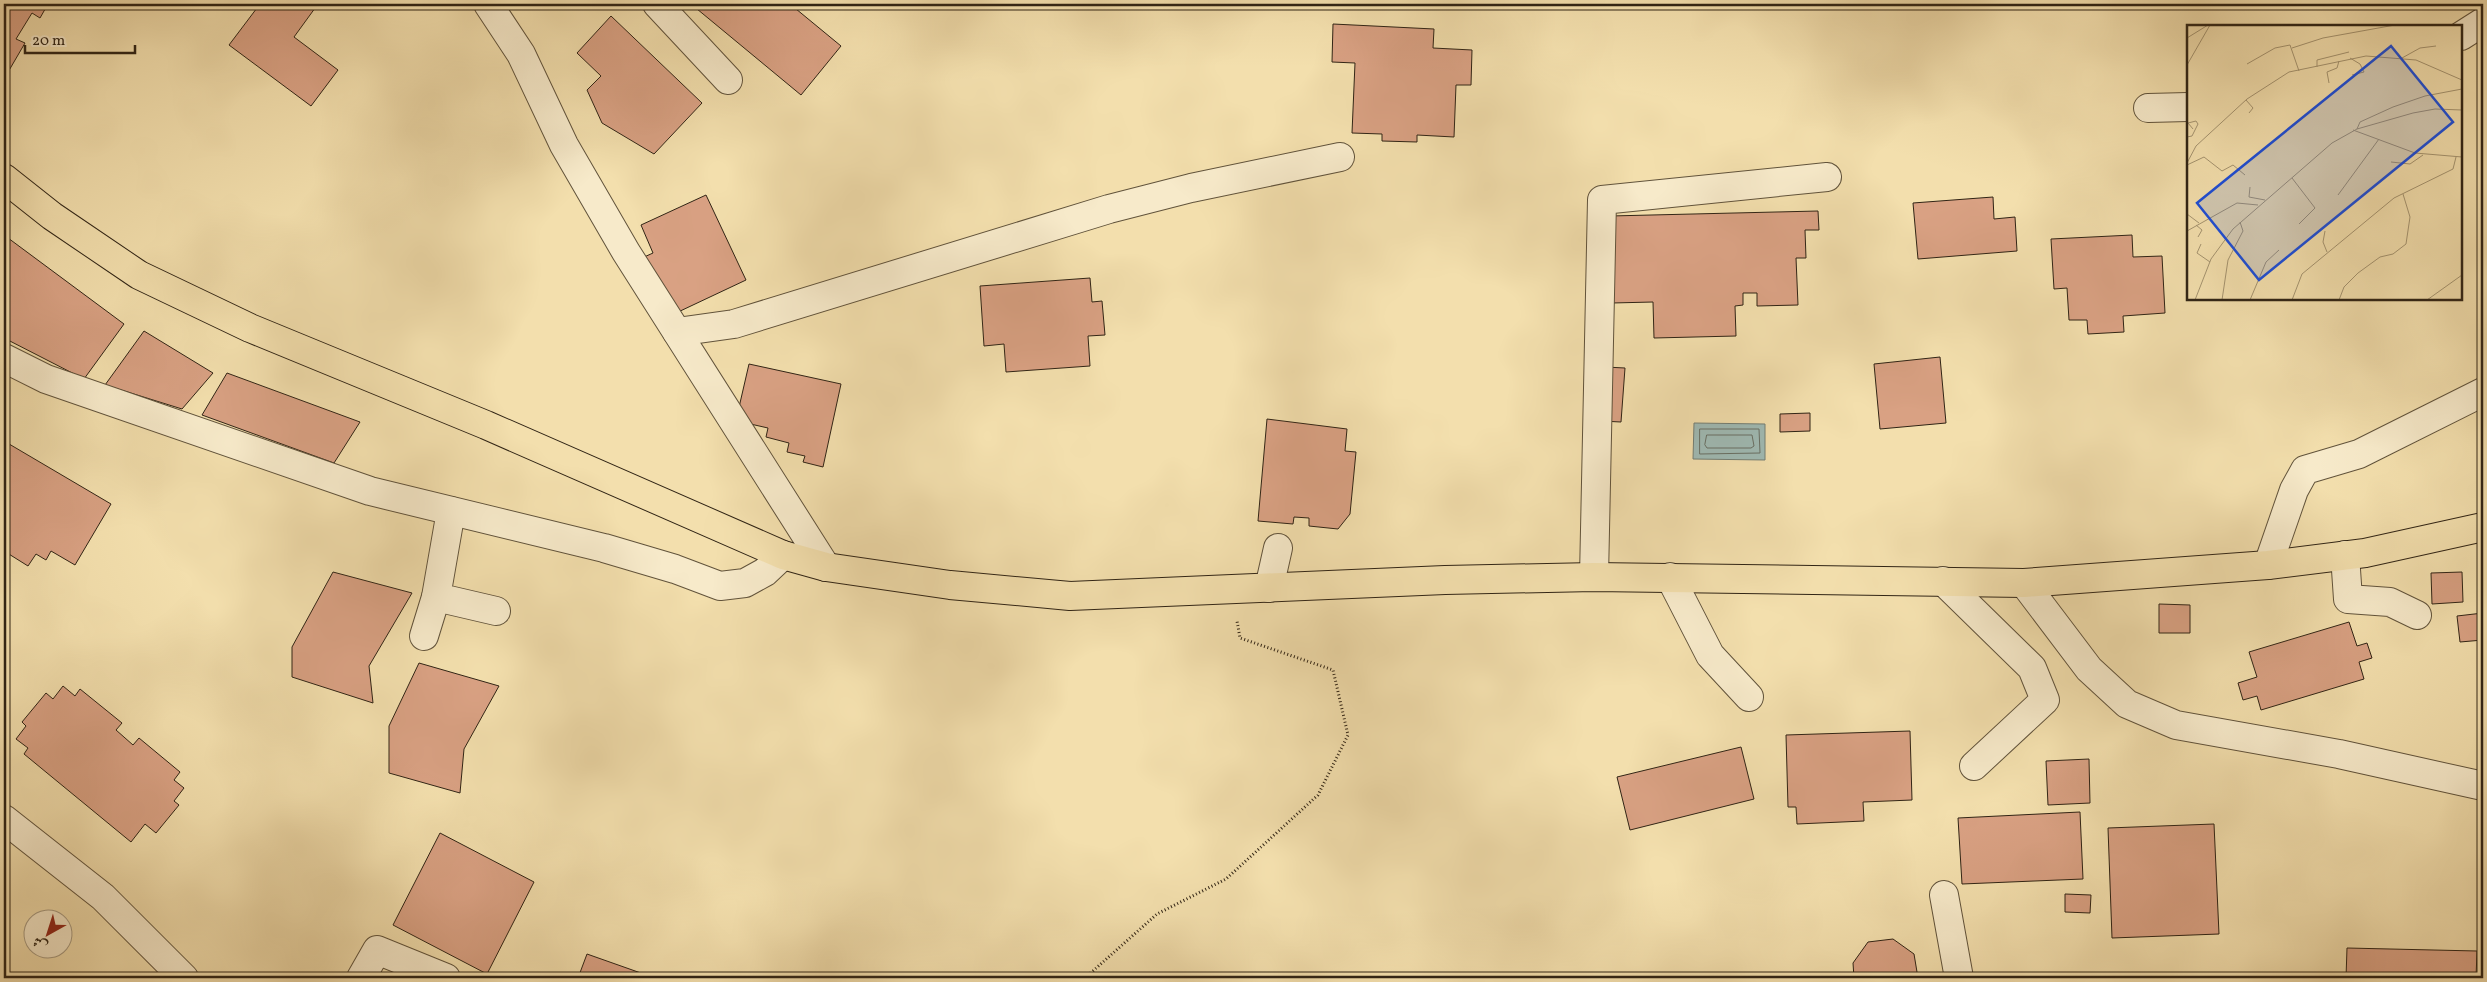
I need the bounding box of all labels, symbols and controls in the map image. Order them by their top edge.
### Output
scale bar [25,22,135,54]
inset map [2187,25,2462,300]
text: 20 m [32,31,65,52]
north arrow [22,910,72,960]
text: ش [29,931,52,955]

